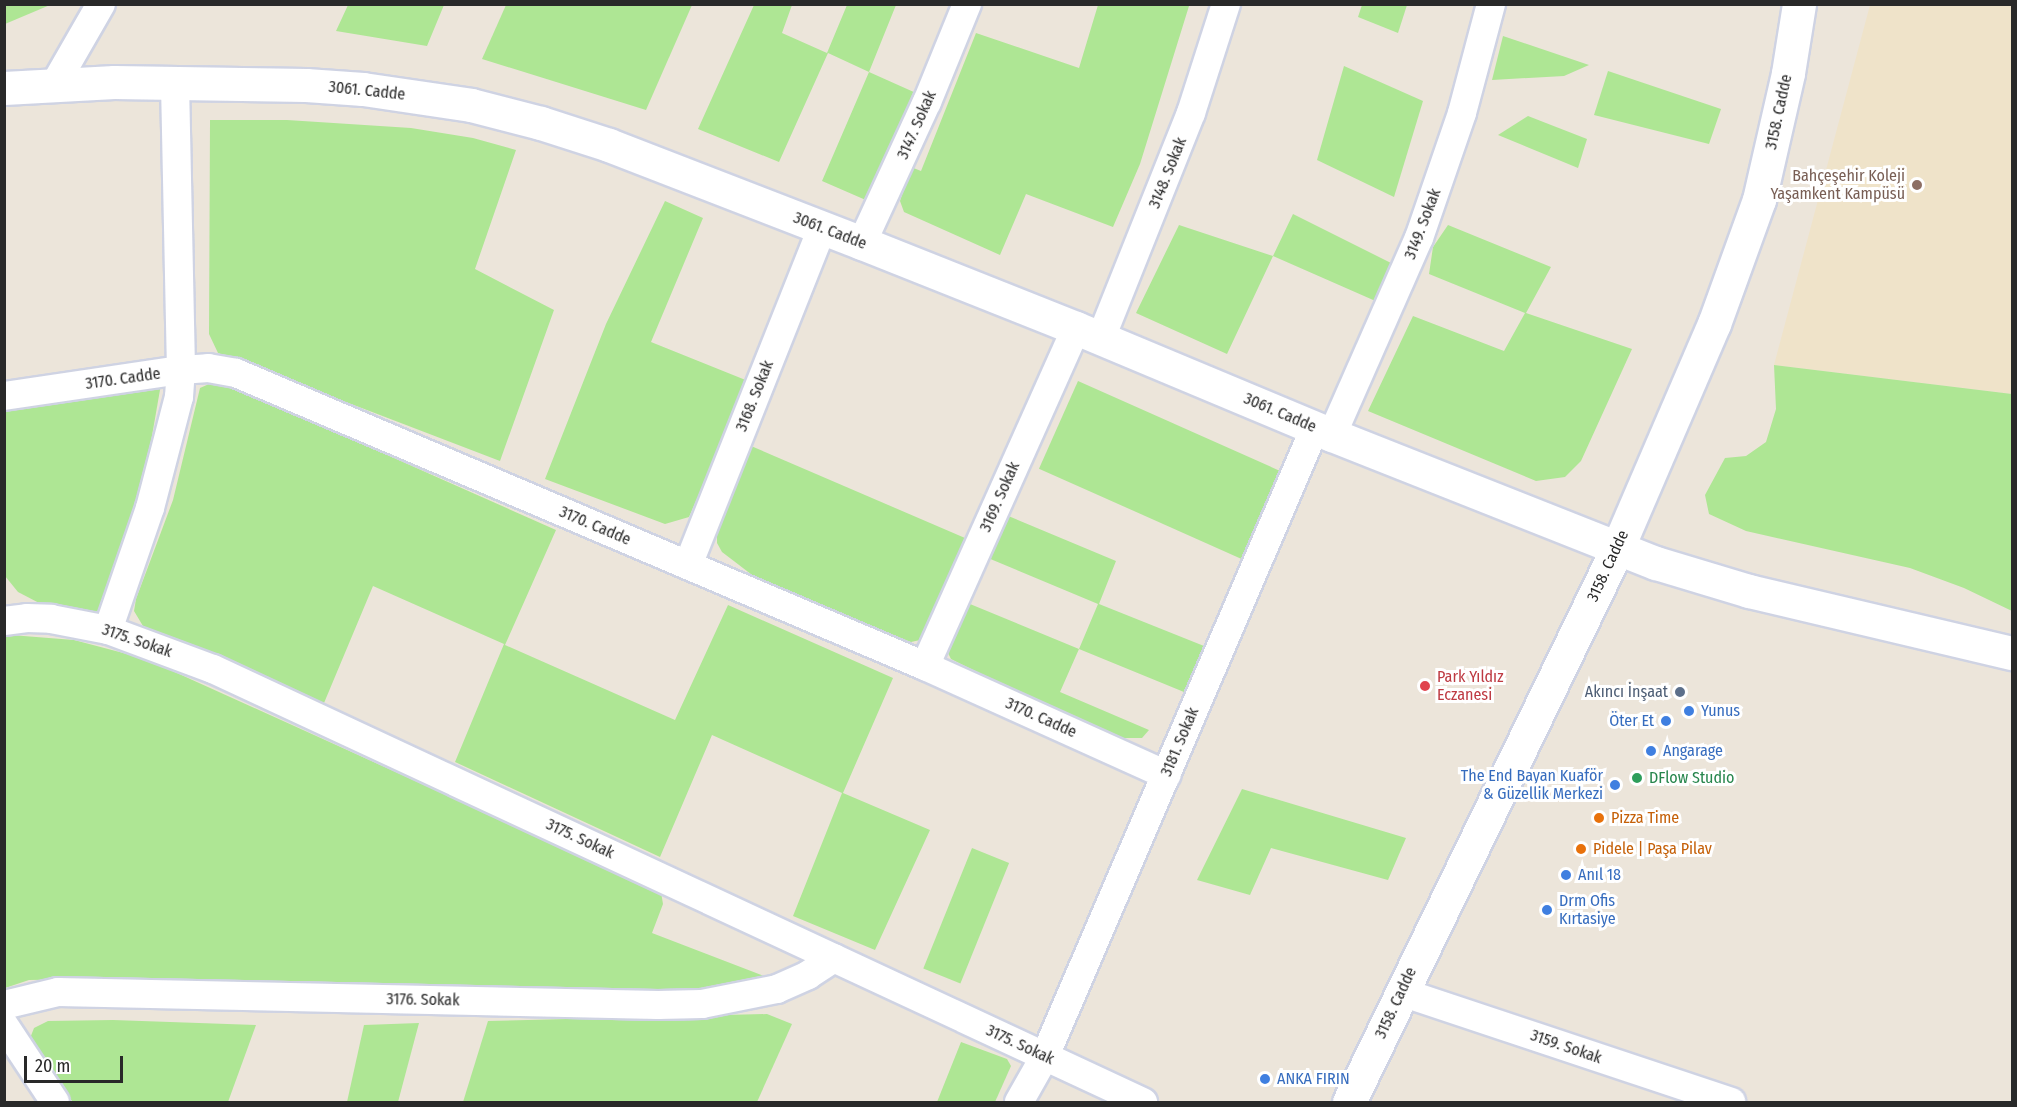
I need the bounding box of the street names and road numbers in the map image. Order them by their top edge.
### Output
street label: 3158. Cadde [1762,73,1796,151]
street label: 3061. Cadde [328,77,406,105]
street label: 3147. Sokak [893,88,941,162]
street label: 3148. Sokak [1145,135,1191,211]
street label: 3149. Sokak [1401,186,1445,262]
street label: 3061. Cadde [791,208,869,254]
street label: 3168. Sokak [732,358,778,434]
street label: 3170. Cadde [84,364,162,394]
street label: 3061. Cadde [1241,389,1319,437]
street label: 3169. Sokak [976,459,1024,535]
street label: 3170. Cadde [556,502,634,550]
street label: 3158. Cadde [1583,527,1633,605]
street label: 3175. Sokak [100,620,174,662]
street label: 3170. Cadde [1003,694,1079,742]
street label: 3181. Sokak [1157,705,1203,779]
street label: 3175. Sokak [543,815,617,863]
street label: 3158. Cadde [1371,964,1421,1042]
street label: 3176. Sokak [386,990,460,1010]
street label: 3175. Sokak [983,1021,1057,1069]
street label: 3159. Sokak [1528,1026,1604,1068]

